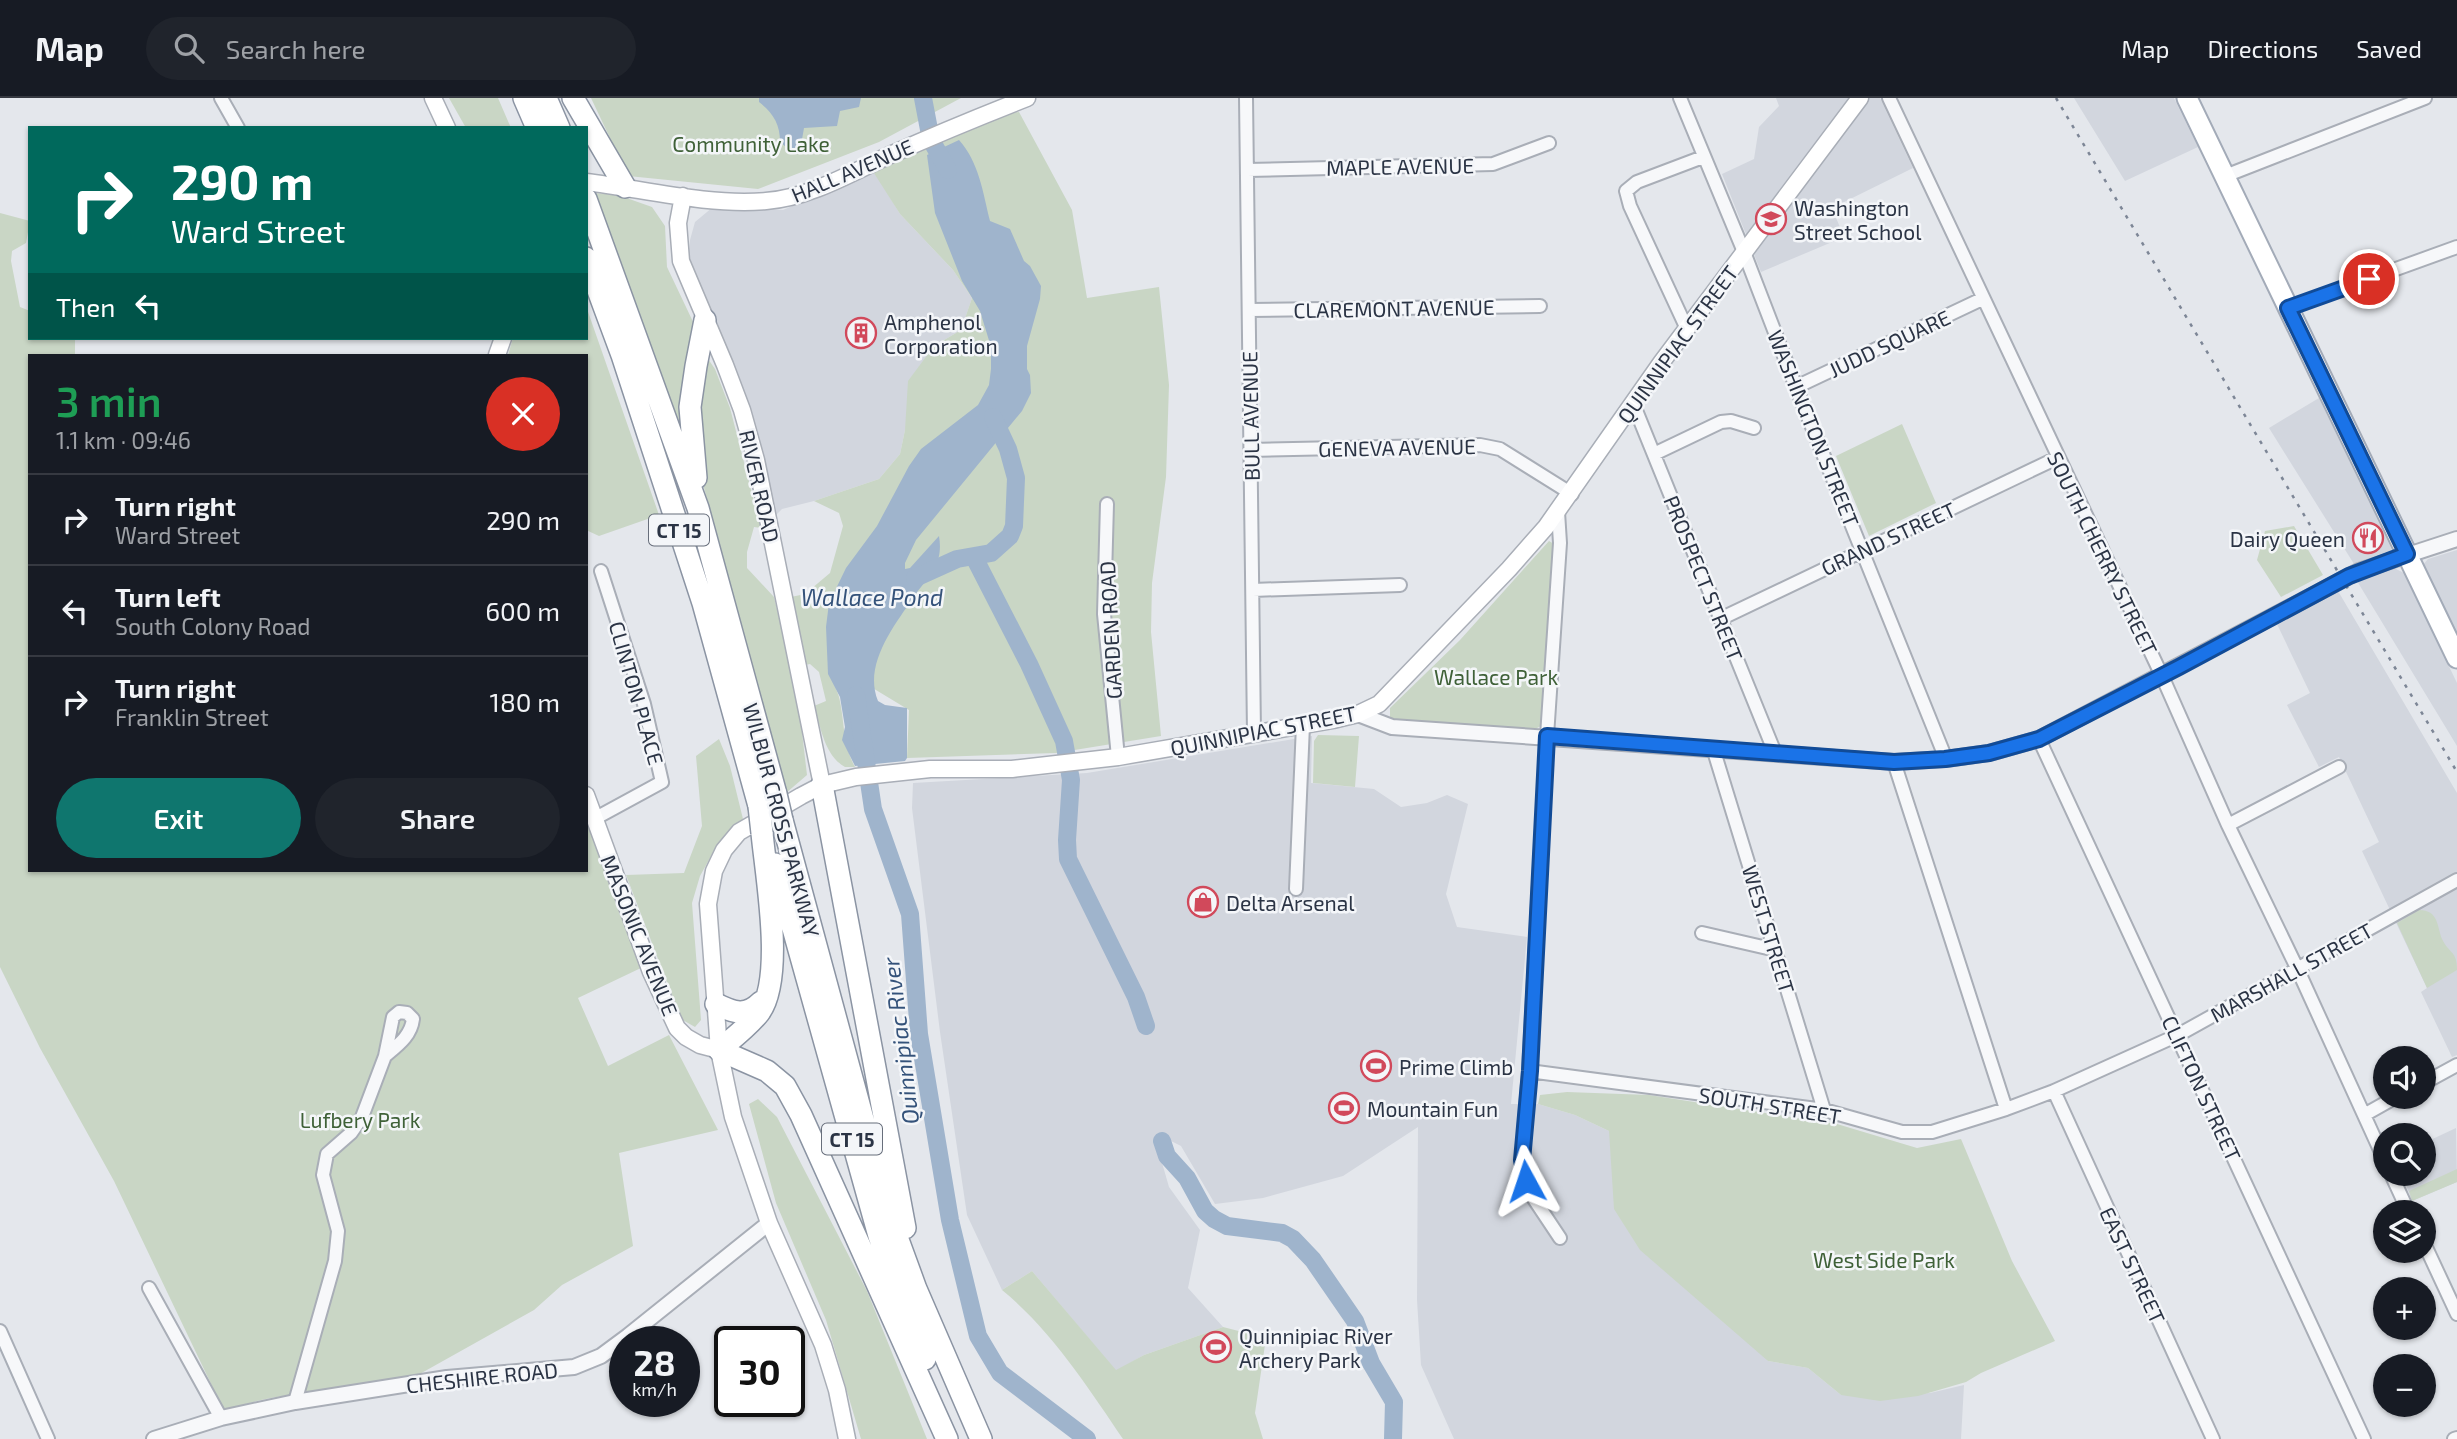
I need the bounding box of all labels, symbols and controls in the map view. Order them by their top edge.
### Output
search box [146,17,636,80]
text: Map [35,28,104,68]
icon: search [170,29,208,67]
text: Search here [226,33,365,64]
text: Map [2121,34,2169,63]
text: Directions [2207,34,2318,63]
text: Saved [2356,34,2422,63]
park label: Community Lake [672,131,830,156]
street label: HALL AVENUE [787,133,917,207]
text: 290 m [171,151,313,210]
street label: MAPLE AVENUE [1326,152,1474,180]
icon: right [56,154,147,245]
place label: Washington Street School [1794,195,1922,244]
school or university icon: Washington Street School [1754,202,1788,236]
text: Ward Street [171,211,345,249]
pin [2339,249,2399,309]
street label: QUINNIPIAC STREET [1611,260,1743,428]
icon: arrive [2350,260,2388,298]
icon: left [129,287,167,325]
text: Then [56,291,115,322]
street label: CLAREMONT AVENUE [1293,294,1495,322]
street label: JUDD SQUARE [1824,304,1954,383]
place label: Amphenol Corporation [884,309,998,358]
building icon: Amphenol Corporation [844,316,878,350]
street label: WASHINGTON STREET [1763,326,1865,530]
street label: BULL AVENUE [1236,351,1264,481]
text: 3 min [56,375,162,425]
button: close [486,377,560,451]
text: 1.1 km · 09:46 [56,426,191,454]
street label: RIVER ROAD [735,427,785,545]
street label: GENEVA AVENUE [1318,433,1476,461]
street label: SOUTH CHERRY STREET [2043,447,2163,659]
text: Turn right [115,490,236,521]
street label: PROSPECT STREET [1659,492,1749,664]
street label: GRAND STREET [1817,496,1959,580]
icon: right [56,501,94,539]
text: 290 m [486,504,560,535]
road number: CT 15 [649,514,709,546]
text: Ward Street [115,521,240,549]
restaurant icon: Dairy Queen [2351,521,2385,555]
place label: Dairy Queen [2230,526,2345,552]
street label: GARDEN ROAD [1094,560,1126,700]
text: Turn left [115,581,221,612]
water label: Wallace Pond [801,583,943,611]
icon: left [56,592,94,630]
text: 600 m [485,595,560,626]
text: South Colony Road [115,612,311,640]
street label: CLINTON PLACE [605,618,669,768]
park label: Wallace Park [1434,664,1558,689]
text: Turn right [115,672,236,703]
icon: right [56,683,94,721]
text: 180 m [490,686,560,717]
street label: WILBUR CROSS PARKWAY [739,700,825,940]
street label: QUINNIPIAC STREET [1168,700,1358,761]
text: Franklin Street [115,703,269,731]
button: Exit [56,778,301,858]
button: Share [315,778,560,858]
street label: MASONIC AVENUE [596,851,684,1019]
street label: WEST STREET [1738,862,1800,996]
shop icon: Delta Arsenal [1186,885,1220,919]
place label: Delta Arsenal [1226,890,1355,915]
street label: MARSHALL STREET [2205,917,2377,1027]
water label: Quinnipiac River [876,955,924,1126]
street label: CLIFTON STREET [2157,1011,2247,1165]
map controls [2373,1046,2436,1417]
button: sound [2373,1046,2436,1109]
sports icon: Prime Climb [1359,1049,1393,1083]
place label: Prime Climb [1399,1054,1513,1079]
street label: SOUTH STREET [1697,1081,1843,1129]
sports icon: Mountain Fun [1327,1091,1361,1125]
place label: Mountain Fun [1367,1096,1498,1121]
park label: Lufbery Park [300,1107,421,1132]
button: search [2373,1123,2436,1186]
road number: CT 15 [822,1124,882,1154]
position arrow [1489,1144,1563,1218]
button: layers [2373,1200,2436,1263]
street label: EAST STREET [2095,1203,2171,1327]
park label: West Side Park [1813,1247,1955,1272]
button: + [2373,1277,2436,1340]
place label: Quinnipiac River Archery Park [1239,1323,1393,1372]
speed limit sign: 30 [714,1326,805,1417]
sports icon: Quinnipiac River Archery Park [1199,1330,1233,1364]
text: 28 [633,1341,676,1383]
button: − [2373,1354,2436,1417]
street label: CHESHIRE ROAD [405,1357,559,1397]
text: km/h [632,1378,677,1400]

